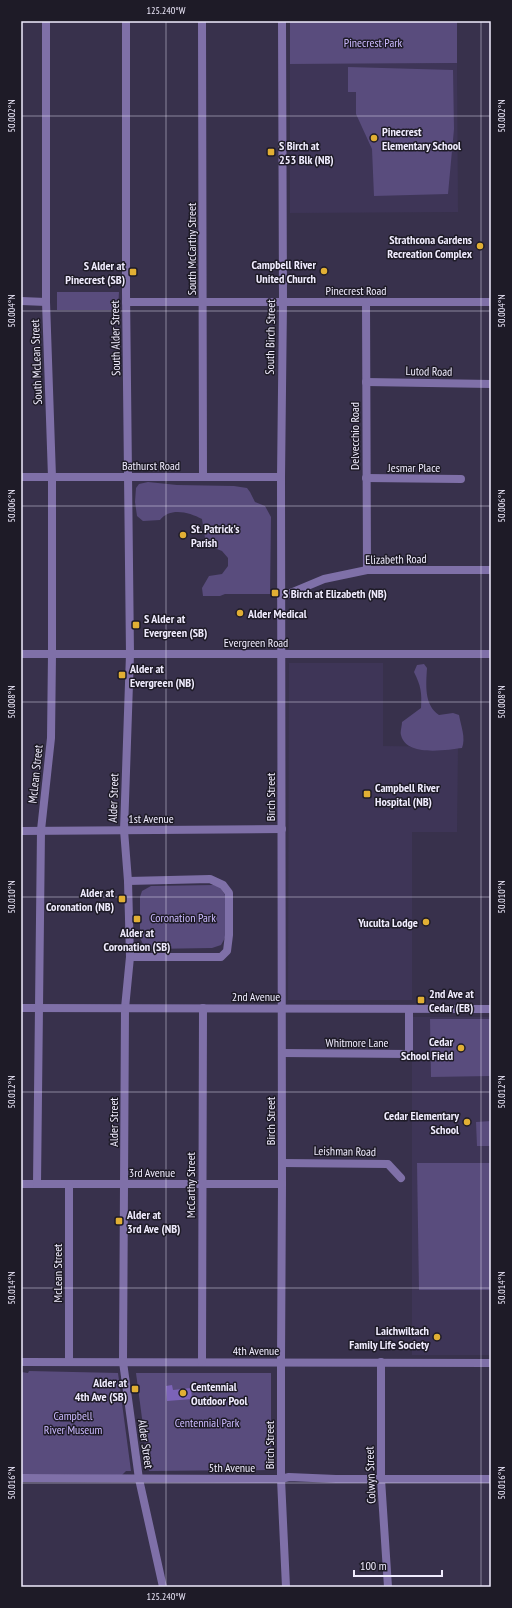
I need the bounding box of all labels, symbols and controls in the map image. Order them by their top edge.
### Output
text: 125.240°W [147,4,186,17]
park label: Pinecrest Park [344,35,403,50]
text: 50.002°N [5,99,18,133]
text: 50.002°N [495,99,508,133]
place label: Pinecrest Elementary School [382,124,461,153]
marker: Pinecrest Elementary School [369,133,379,143]
place label: S Birch at 253 Blk (NB) [279,138,334,167]
marker: S Birch at 253 Blk (NB) [266,147,276,157]
street label: South McCarthy Street [184,202,199,295]
place label: Strathcona Gardens Recreation Complex [387,232,473,261]
marker: Strathcona Gardens Recreation Complex [475,241,485,251]
place label: Campbell River United Church [251,257,316,286]
place label: S Alder at Pinecrest (SB) [65,258,126,287]
marker: Campbell River United Church [319,266,329,276]
marker: S Alder at Pinecrest (SB) [128,267,138,277]
street label: Pinecrest Road [325,283,387,298]
text: 50.004°N [5,294,18,328]
text: 50.004°N [495,294,508,328]
street label: South Alder Street [107,299,123,376]
street label: South Birch Street [262,299,278,375]
street label: South McLean Street [27,318,45,405]
street label: Lutod Road [406,363,452,379]
street label: Delvecchio Road [347,402,362,470]
street label: Bathurst Road [122,458,180,473]
street label: Jesmar Place [387,460,440,475]
text: 50.006°N [5,489,18,523]
text: 50.006°N [495,489,508,523]
place label: St. Patrick's Parish [191,521,239,550]
marker: St. Patrick's Parish [178,530,188,540]
street label: Elizabeth Road [365,551,427,567]
place label: S Birch at Elizabeth (NB) [283,586,387,601]
marker: S Birch at Elizabeth (NB) [270,588,280,598]
place label: Alder Medical [247,606,307,621]
marker: Alder Medical [235,608,245,618]
place label: S Alder at Evergreen (SB) [144,611,207,640]
marker: S Alder at Evergreen (SB) [131,620,141,630]
street label: Evergreen Road [224,635,288,650]
place label: Alder at Evergreen (NB) [129,661,195,690]
marker: Alder at Evergreen (NB) [117,670,127,680]
text: 50.008°N [5,685,18,719]
text: 50.008°N [495,685,508,719]
street label: McLean Street [24,743,46,804]
street label: Alder Street [105,772,121,823]
street label: Birch Street [263,772,278,821]
place label: Campbell River Hospital (NB) [375,780,440,809]
marker: Campbell River Hospital (NB) [362,789,372,799]
street label: 1st Avenue [128,811,174,826]
text: 50.010°N [5,880,18,914]
text: 50.010°N [495,880,508,914]
place label: Alder at Coronation (NB) [46,885,114,914]
marker: Alder at Coronation (NB) [117,894,127,904]
park label: Coronation Park [150,910,216,925]
marker: Alder at Coronation (SB) [132,914,142,924]
place label: Yuculta Lodge [357,915,418,930]
marker: Yuculta Lodge [421,917,431,927]
place label: Alder at Coronation (SB) [104,925,170,954]
place label: 2nd Ave at Cedar (EB) [429,986,474,1015]
street label: 2nd Avenue [232,989,280,1004]
marker: 2nd Ave at Cedar (EB) [416,995,426,1005]
place label: Cedar School Field [401,1034,453,1063]
street label: Whitmore Lane [326,1035,388,1050]
marker: Cedar School Field [456,1043,466,1053]
text: 50.012°N [5,1075,18,1109]
text: 50.012°N [495,1075,508,1109]
street label: Birch Street [263,1096,278,1145]
street label: Alder Street [106,1097,121,1147]
place label: Cedar Elementary School [384,1108,459,1137]
marker: Cedar Elementary School [462,1117,472,1127]
street label: Leishman Road [314,1143,376,1159]
street label: McCarthy Street [183,1151,198,1218]
street label: 3rd Avenue [129,1165,175,1180]
place label: Alder at 3rd Ave (NB) [126,1207,180,1236]
marker: Alder at 3rd Ave (NB) [114,1216,124,1226]
street label: McLean Street [50,1243,65,1302]
text: 50.014°N [5,1271,18,1305]
text: 50.014°N [495,1271,508,1305]
place label: Laichwiltach Family Life Society [349,1323,429,1352]
marker: Laichwiltach Family Life Society [432,1332,442,1342]
street label: 4th Avenue [233,1343,279,1358]
place label: Alder at 4th Ave (SB) [75,1375,127,1404]
place label: Centennial Outdoor Pool [191,1379,248,1408]
marker: Alder at 4th Ave (SB) [130,1384,140,1394]
marker: Centennial Outdoor Pool [178,1388,188,1398]
park label: Campbell River Museum [44,1408,103,1437]
park label: Centennial Park [175,1415,240,1430]
street label: Alder Street [135,1419,157,1470]
street label: Birch Street [262,1420,277,1469]
street label: Colwyn Street [361,1445,378,1504]
street label: 5th Avenue [209,1460,255,1475]
text: 50.016°N [5,1466,18,1500]
text: 50.016°N [495,1466,508,1500]
scale bar [354,1552,442,1578]
text: 100 m [360,1558,387,1573]
text: 125.240°W [147,1590,186,1603]

